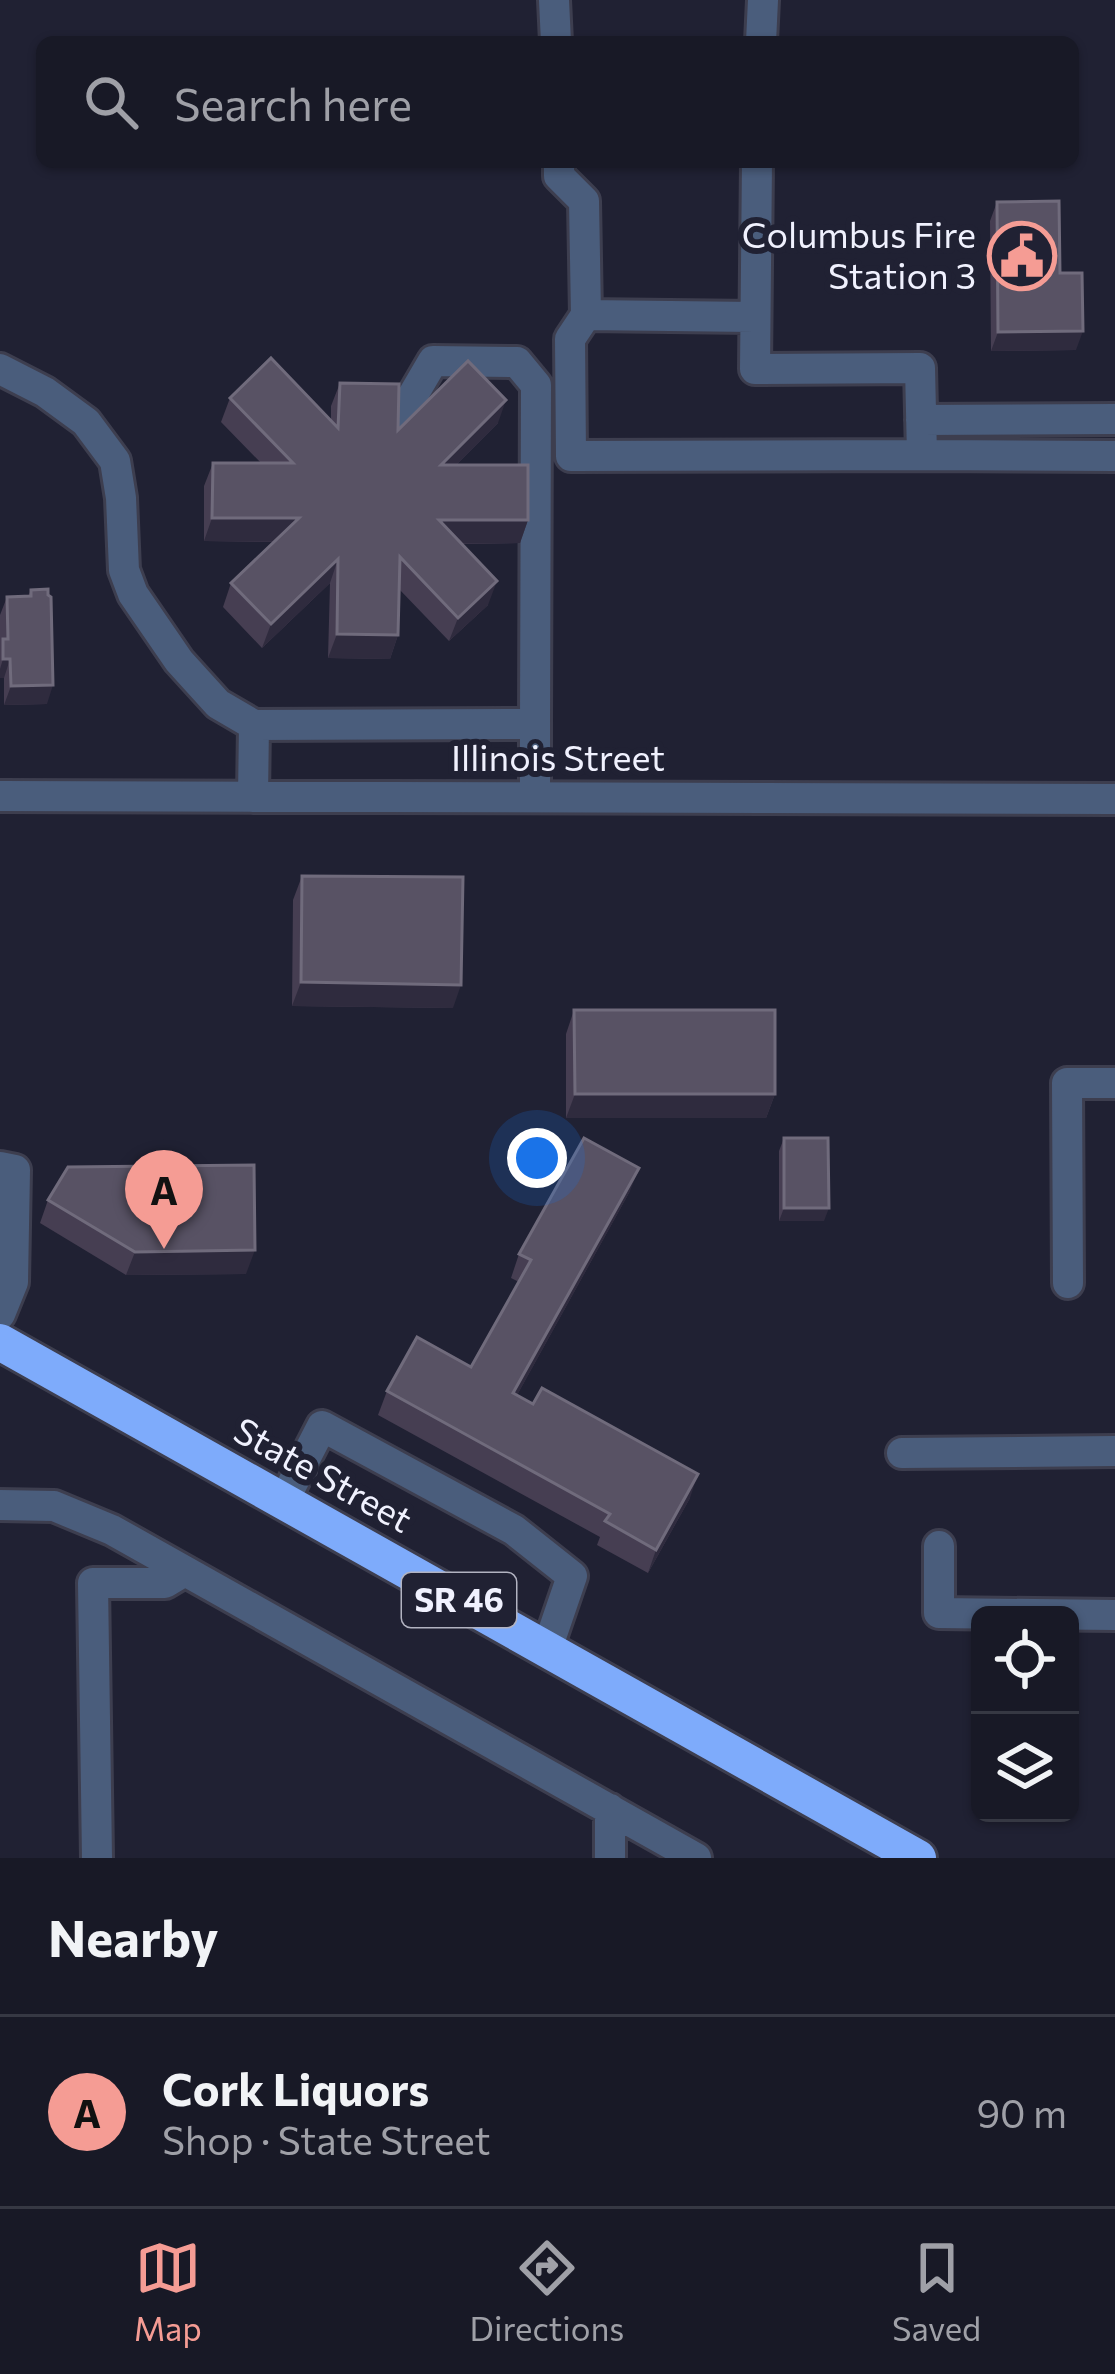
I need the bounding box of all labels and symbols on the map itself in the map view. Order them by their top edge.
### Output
place label: Columbus Fire Station 3 [742,211,976,296]
public building icon: Columbus Fire Station 3 [987,221,1057,291]
street label: Illinois Street [451,734,665,778]
your location [507,1128,567,1188]
pin: A [125,1150,203,1249]
street label: State Street [227,1406,421,1540]
road number: SR 46 [402,1573,516,1627]

